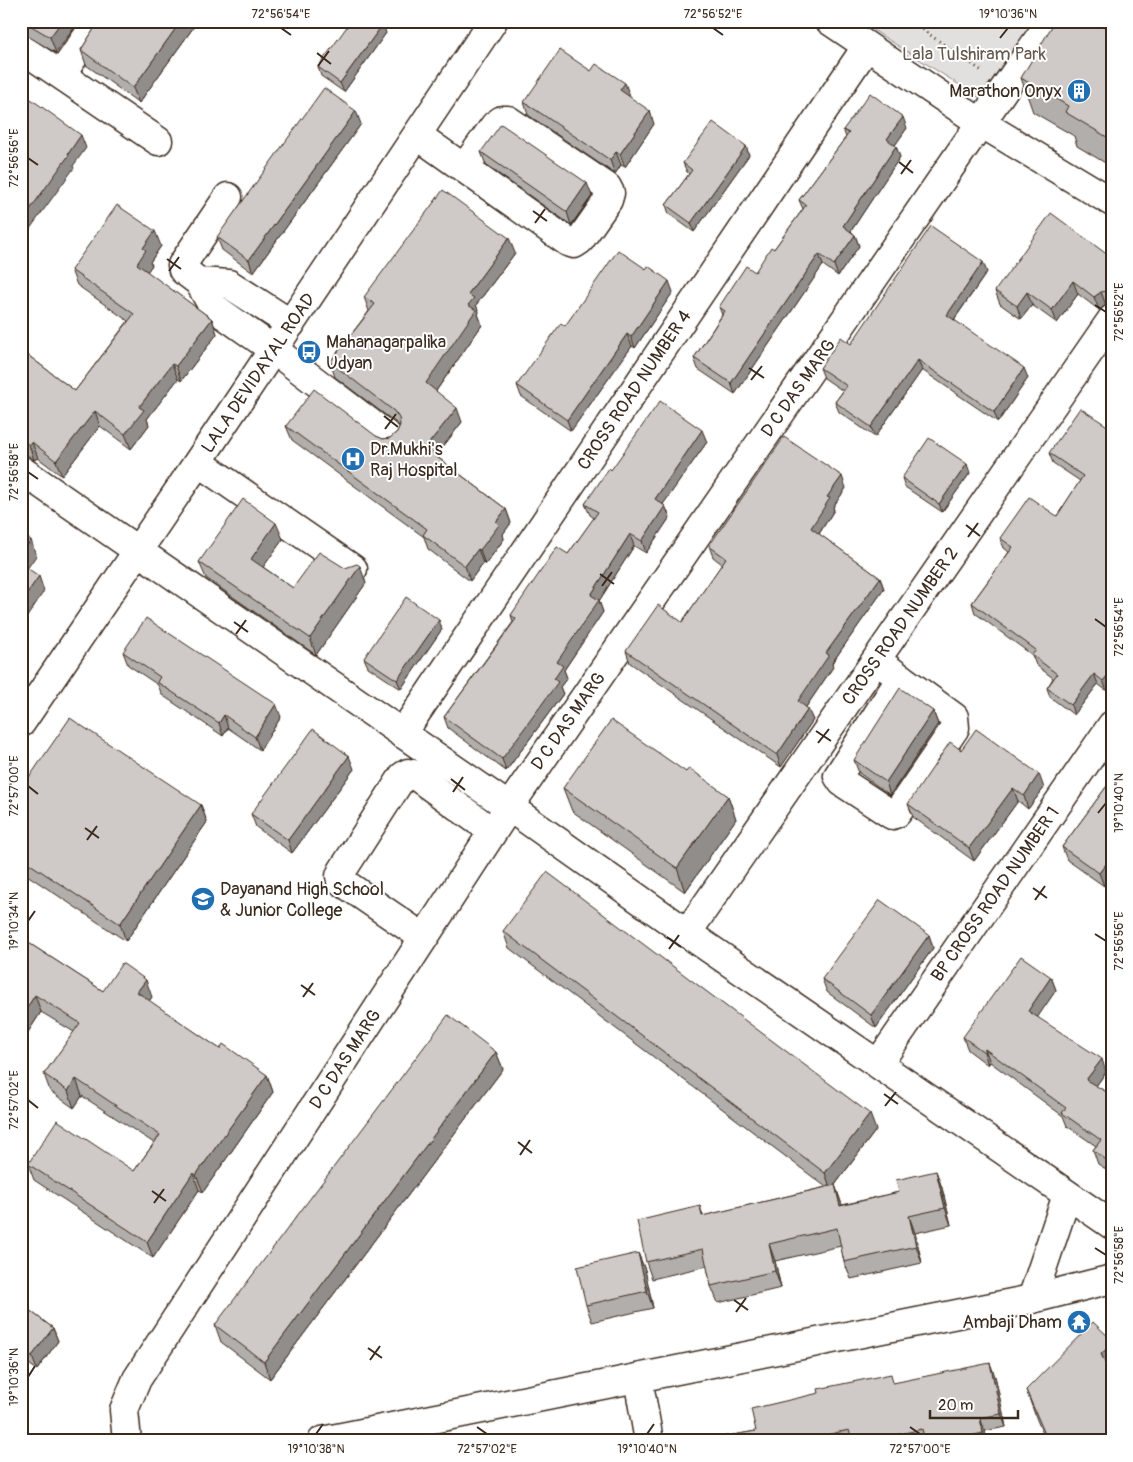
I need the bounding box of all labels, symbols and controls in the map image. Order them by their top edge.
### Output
text: 72°56'54"E [252,7,310,22]
text: 72°56'52"E [684,7,742,22]
text: 19°10'36"N [979,7,1037,22]
park label: Lala Tulshiram Park [902,43,1046,66]
building icon: Marathon Onyx [1066,78,1092,104]
place label: Marathon Onyx [949,80,1062,103]
text: 72°56'56"E [7,129,22,187]
text: 72°56'52"E [1112,283,1127,341]
street label: LALA DEVIDAYAL ROAD [196,289,321,458]
street label: CROSS ROAD NUMBER 4 [572,305,697,475]
place label: Mahanagarpalika Udyan [326,331,446,375]
street label: D C DAS MARG [756,335,841,442]
bus stop icon: Mahanagarpalika Udyan [296,339,322,365]
place label: Dr.Mukhi's Raj Hospital [370,438,458,482]
text: 72°56'58"E [7,443,22,501]
hospital icon: Dr.Mukhi's Raj Hospital [340,446,366,472]
street label: CROSS ROAD NUMBER 2 [837,543,964,710]
text: 72°56'54"E [1112,598,1127,656]
street label: D C DAS MARG [526,668,611,775]
text: 72°57'00"E [7,755,22,817]
text: 19°10'40"N [1112,773,1127,833]
street label: BP CROSS ROAD NUMBER 1 [926,802,1065,986]
place label: Dayanand High School & Junior College [220,878,384,922]
school or university icon: Dayanand High School & Junior College [190,886,216,912]
text: 19°10'34"N [7,892,22,950]
text: 72°56'56"E [1112,912,1127,970]
street label: D C DAS MARG [305,1005,386,1114]
text: 72°57'02"E [7,1070,22,1130]
text: 72°56'58"E [1112,1226,1127,1284]
temple icon: Ambaji Dham [1066,1309,1092,1335]
place label: Ambaji Dham [962,1311,1062,1334]
text: 19°10'36"N [7,1348,22,1406]
scale bar [930,1387,1018,1419]
text: 20 m [938,1396,973,1415]
text: 19°10'38"N [287,1442,345,1457]
text: 72°57'02"E [457,1442,517,1457]
text: 19°10'40"N [617,1442,677,1457]
text: 72°57'00"E [889,1442,951,1457]

